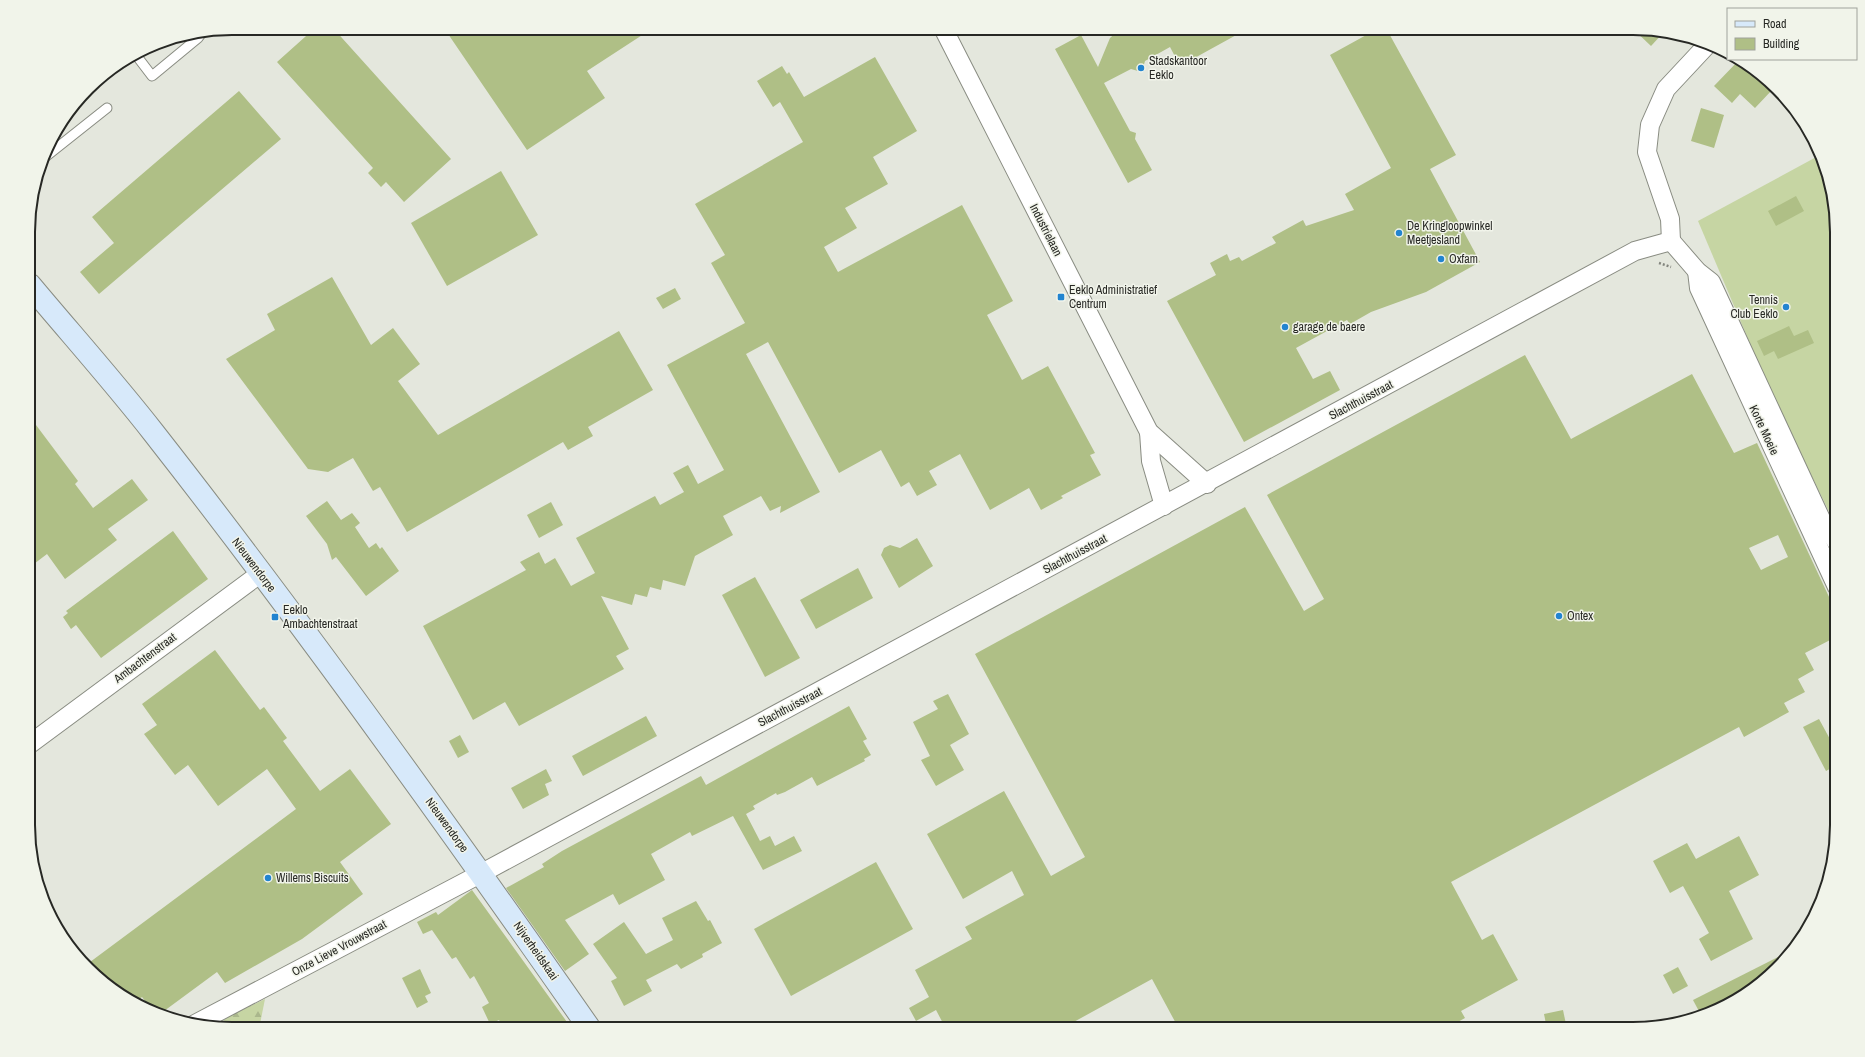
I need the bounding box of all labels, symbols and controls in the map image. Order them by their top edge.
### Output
legend [1727,8,1857,60]
text: Road [1763,16,1787,32]
text: Building [1763,36,1800,52]
place label: Stadskantoor Eeklo [1149,53,1208,83]
marker: Stadskantoor Eeklo [1136,63,1146,73]
street label: Industrielaan [1026,201,1066,259]
place label: De Kringloopwinkel Meetjesland [1407,218,1492,248]
marker: De Kringloopwinkel Meetjesland [1394,228,1404,238]
place label: Oxfam [1449,251,1478,267]
marker: Oxfam [1436,254,1446,264]
place label: Eeklo Administratief Centrum [1069,282,1157,312]
marker: Eeklo Administratief Centrum [1056,292,1066,302]
place label: Tennis Club Eeklo [1730,292,1778,322]
marker: Tennis Club Eeklo [1781,302,1791,312]
place label: garage de baere [1293,319,1365,335]
marker: garage de baere [1280,322,1290,332]
street label: Slachthuisstraat [1326,376,1396,424]
street label: Korte Moeie [1745,402,1783,458]
street label: Slachthuisstraat [1040,530,1110,578]
street label: Nieuwendorpe [228,535,280,595]
place label: Eeklo Ambachtenstraat [282,602,358,632]
place label: Ontex [1567,608,1593,624]
marker: Ontex [1554,611,1564,621]
marker: Eeklo Ambachtenstraat [270,612,280,622]
street label: Ambachtenstraat [110,629,180,687]
street label: Slachthuisstraat [755,683,825,731]
street label: Nieuwendorpe [422,794,472,856]
place label: Willems Biscuits [276,870,349,886]
marker: Willems Biscuits [263,873,273,883]
street label: Onze Lieve Vrouwstraat [289,916,389,980]
street label: Nijverheidskaai [510,918,562,984]

